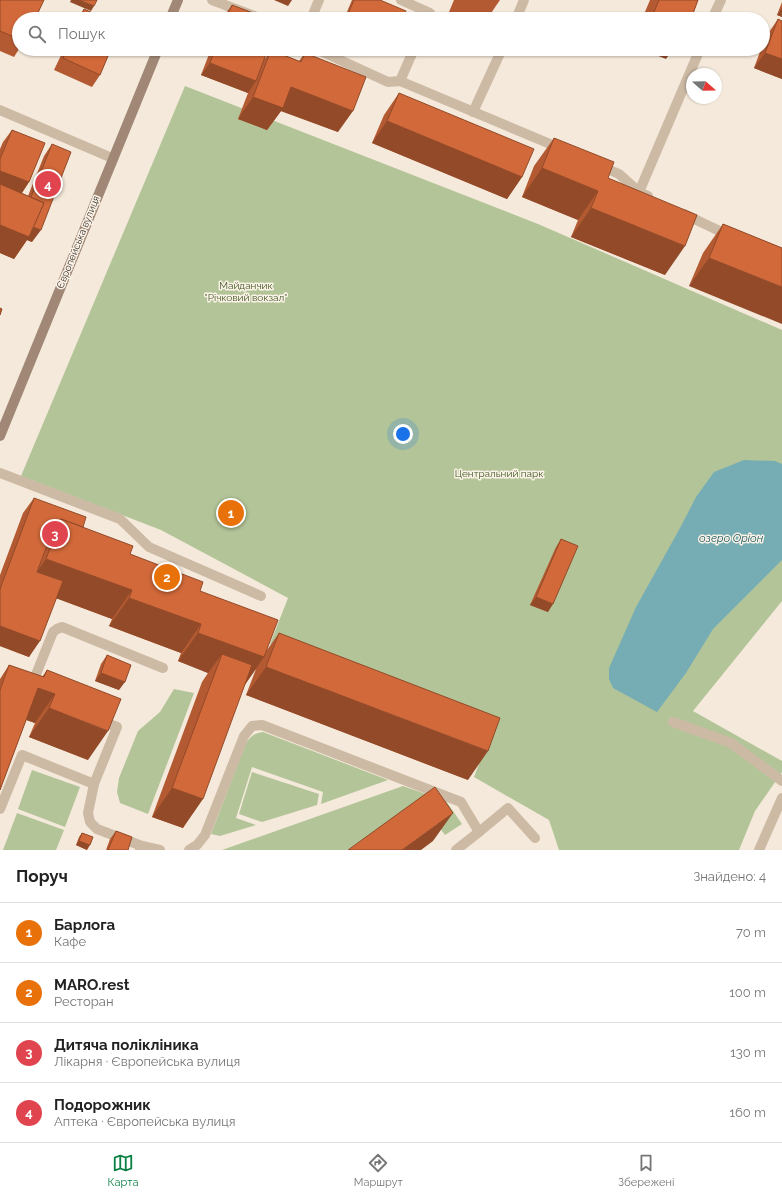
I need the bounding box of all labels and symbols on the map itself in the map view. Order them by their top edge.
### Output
north arrow [686,68,722,104]
pin: 4 [35,169,61,199]
street label: Європейська вулиця [54,194,102,290]
park label: Майданчик "Річковий вокзал" [205,280,287,303]
your location [393,424,413,444]
park label: Центральний парк [455,468,543,479]
pin: 1 [218,498,244,528]
pin: 3 [42,519,68,549]
water label: озеро Оріон [699,532,764,545]
pin: 2 [154,562,180,592]

